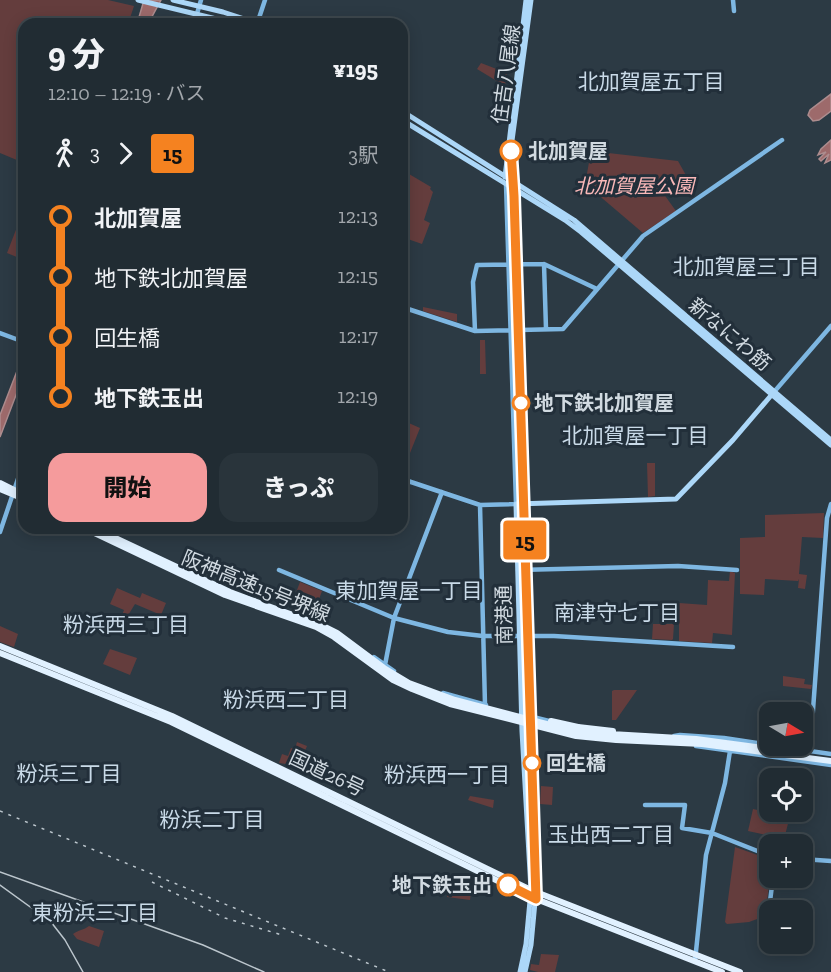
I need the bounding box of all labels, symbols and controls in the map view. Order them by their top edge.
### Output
street label: 住吉八尾線 [487,23,525,125]
text: 9 分 [48,35,105,74]
text: ¥195 [333,56,378,83]
district label: 北加賀屋五丁目 [578,69,725,94]
text: 12:10 – 12:19 · バス [48,81,206,105]
icon: walk [48,137,81,170]
icon: forward [109,137,142,170]
place label: 北加賀屋 [528,139,608,163]
marker: 北加賀屋 [500,140,522,162]
text: 3 [90,141,100,165]
text: 15 [163,141,182,166]
text: 3駅 [348,143,378,167]
park label: 北加賀屋公園 [574,174,697,198]
text: 12:13 [338,204,378,228]
text: 北加賀屋 [94,205,182,232]
district label: 北加賀屋三丁目 [673,254,820,279]
text: 12:15 [338,264,378,288]
text: 地下鉄北加賀屋 [94,265,248,292]
street label: 新なにわ筋 [684,293,776,375]
text: 12:17 [339,324,378,348]
text: 回生橋 [94,325,160,352]
text: 12:19 [337,384,378,408]
text: 地下鉄玉出 [94,385,204,412]
place label: 地下鉄北加賀屋 [534,391,674,415]
marker: 地下鉄北加賀屋 [512,394,530,412]
district label: 北加賀屋一丁目 [562,423,709,448]
button: 開始 [48,453,207,522]
button: きっぷ [219,453,378,522]
line badge: 15 [498,520,552,560]
text: 15 [515,528,535,553]
street label: 阪神高速15号堺線 [178,545,334,627]
district label: 東加賀屋一丁目 [336,578,483,603]
street label: 南港通 [491,585,517,645]
district label: 南津守七丁目 [554,600,680,625]
district label: 粉浜西三丁目 [63,612,189,637]
district label: 粉浜西二丁目 [223,687,349,712]
north arrow [759,702,813,756]
map controls [759,702,813,954]
street label: 国道26号 [285,745,369,801]
place label: 回生橋 [546,751,606,775]
marker: 回生橋 [523,754,541,772]
district label: 粉浜三丁目 [17,761,122,786]
district label: 粉浜西一丁目 [384,762,510,787]
button: locate [759,768,813,822]
district label: 粉浜二丁目 [160,807,265,832]
district label: 玉出西二丁目 [548,822,674,847]
button: + [759,834,813,888]
place label: 地下鉄玉出 [392,873,492,897]
marker: 地下鉄玉出 [497,874,519,896]
district label: 東粉浜三丁目 [32,900,158,925]
button: − [759,900,813,954]

